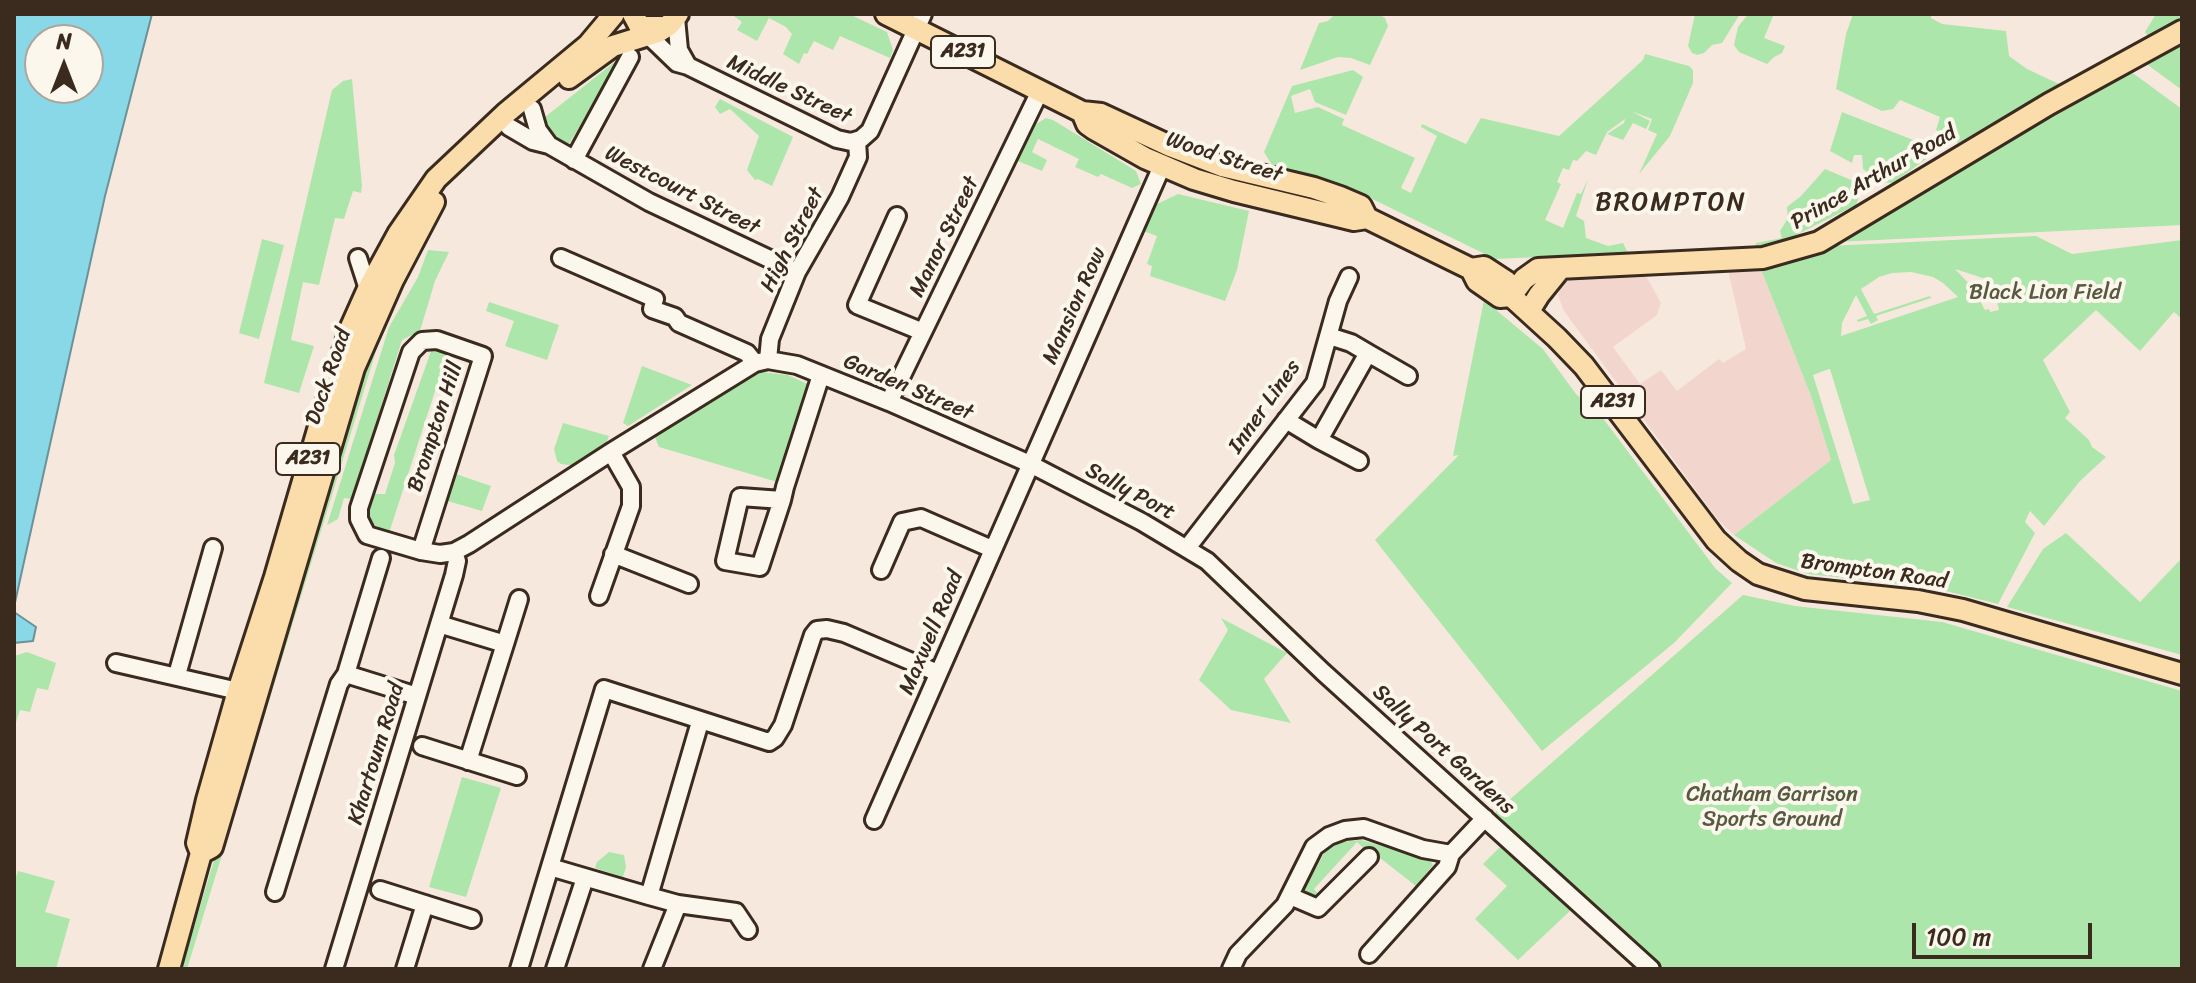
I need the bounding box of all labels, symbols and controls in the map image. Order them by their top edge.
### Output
text: N [56,22,72,61]
north arrow [24,24,104,104]
road number: A231 [931,36,995,68]
street label: Middle Street [722,50,856,130]
street label: Prince Arthur Road [1787,120,1961,236]
street label: Wood Street [1163,127,1285,189]
street label: Westcourt Street [600,141,764,241]
street label: Manor Street [904,172,986,302]
street label: High Street [755,183,831,297]
district label: BROMPTON [1596,187,1746,219]
street label: Mansion Row [1037,243,1113,369]
park label: Black Lion Field [1969,280,2121,306]
street label: Dock Road [300,325,358,429]
street label: Garden Street [839,349,977,427]
street label: Inner Lines [1223,355,1307,459]
street label: Brompton Hill [403,359,469,495]
road number: A231 [1581,386,1645,418]
road number: A231 [276,443,340,475]
street label: Sally Port [1081,457,1179,527]
street label: Brompton Road [1799,549,1949,595]
street label: Maxwell Road [894,567,970,699]
street label: Sally Port Gardens [1367,679,1519,821]
street label: Khartoum Road [343,680,411,828]
park label: Chatham Garrison Sports Ground [1686,782,1858,834]
scale bar [1916,907,2096,957]
text: 100 m [1926,916,1991,958]

